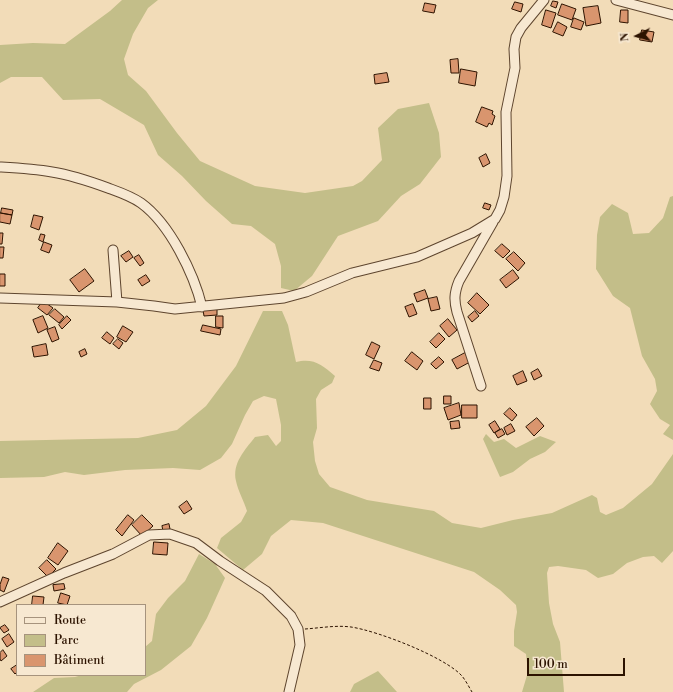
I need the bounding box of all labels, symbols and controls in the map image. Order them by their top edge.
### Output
north arrow [617,16,657,56]
text: N [618,32,632,42]
legend [16,604,146,676]
text: Route [54,613,86,628]
text: Parc [54,633,79,648]
scale bar [529,650,627,676]
text: Bâtiment [54,653,105,668]
text: 100 m [534,657,568,672]

